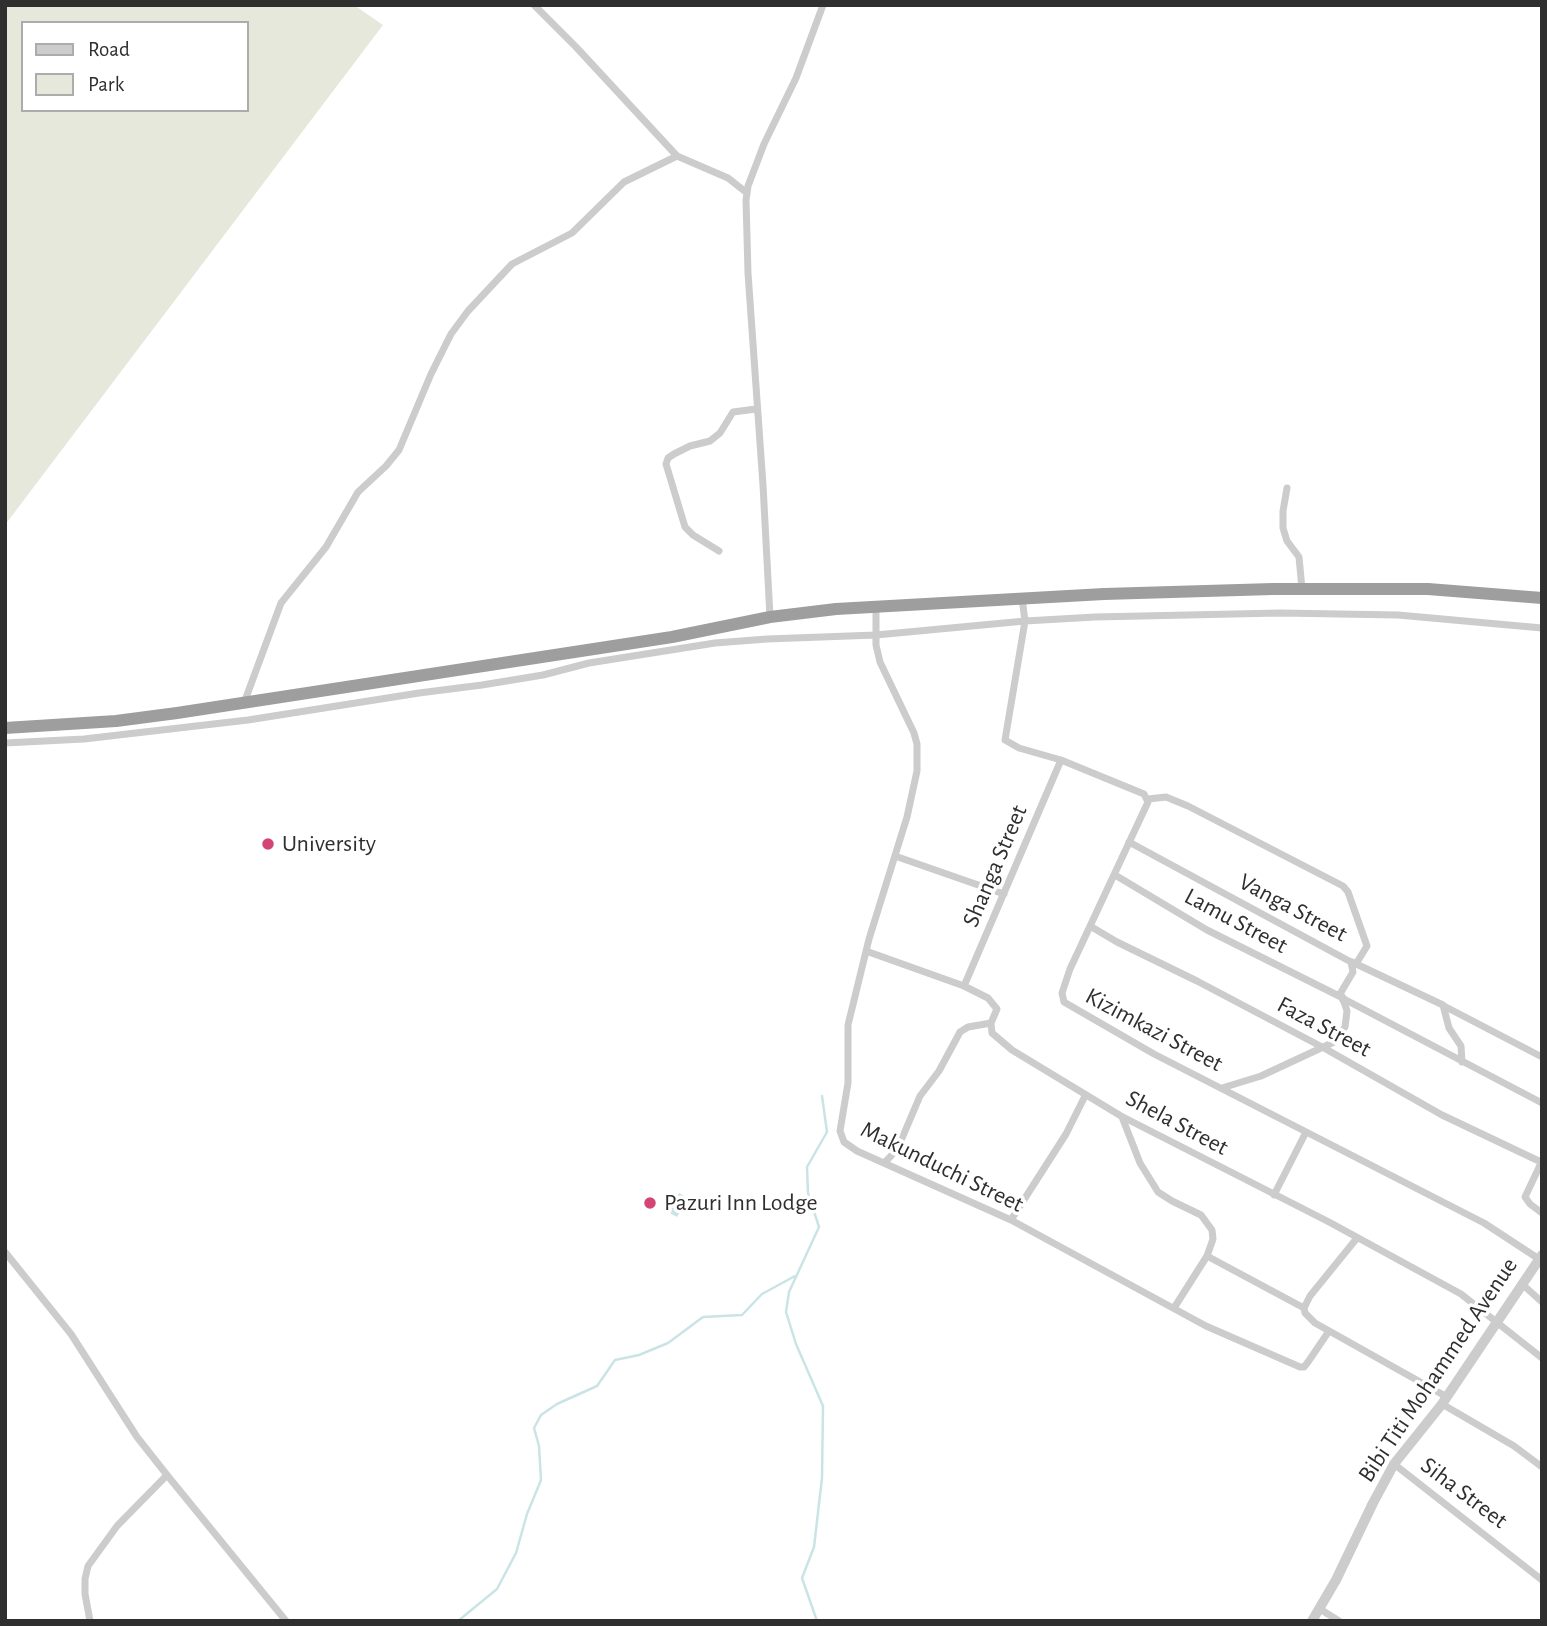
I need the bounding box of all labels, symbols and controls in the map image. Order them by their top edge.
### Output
legend [21,21,248,112]
text: Road [88,39,130,60]
text: Park [88,74,124,95]
street label: Shanga Street [956,801,1034,931]
place label: University [282,830,376,858]
marker: University [260,836,276,852]
street label: Vanga Street [1234,867,1352,949]
street label: Lamu Street [1179,882,1293,960]
street label: Kizimkazi Street [1080,982,1228,1078]
street label: Faza Street [1272,990,1376,1064]
street label: Shela Street [1121,1084,1233,1162]
street label: Makunduchi Street [856,1115,1028,1219]
place label: Pazuri Inn Lodge [664,1189,818,1217]
marker: Pazuri Inn Lodge [642,1195,658,1211]
street label: Bibi Titi Mohammed Avenue [1352,1252,1524,1488]
street label: Siha Street [1415,1451,1513,1535]

